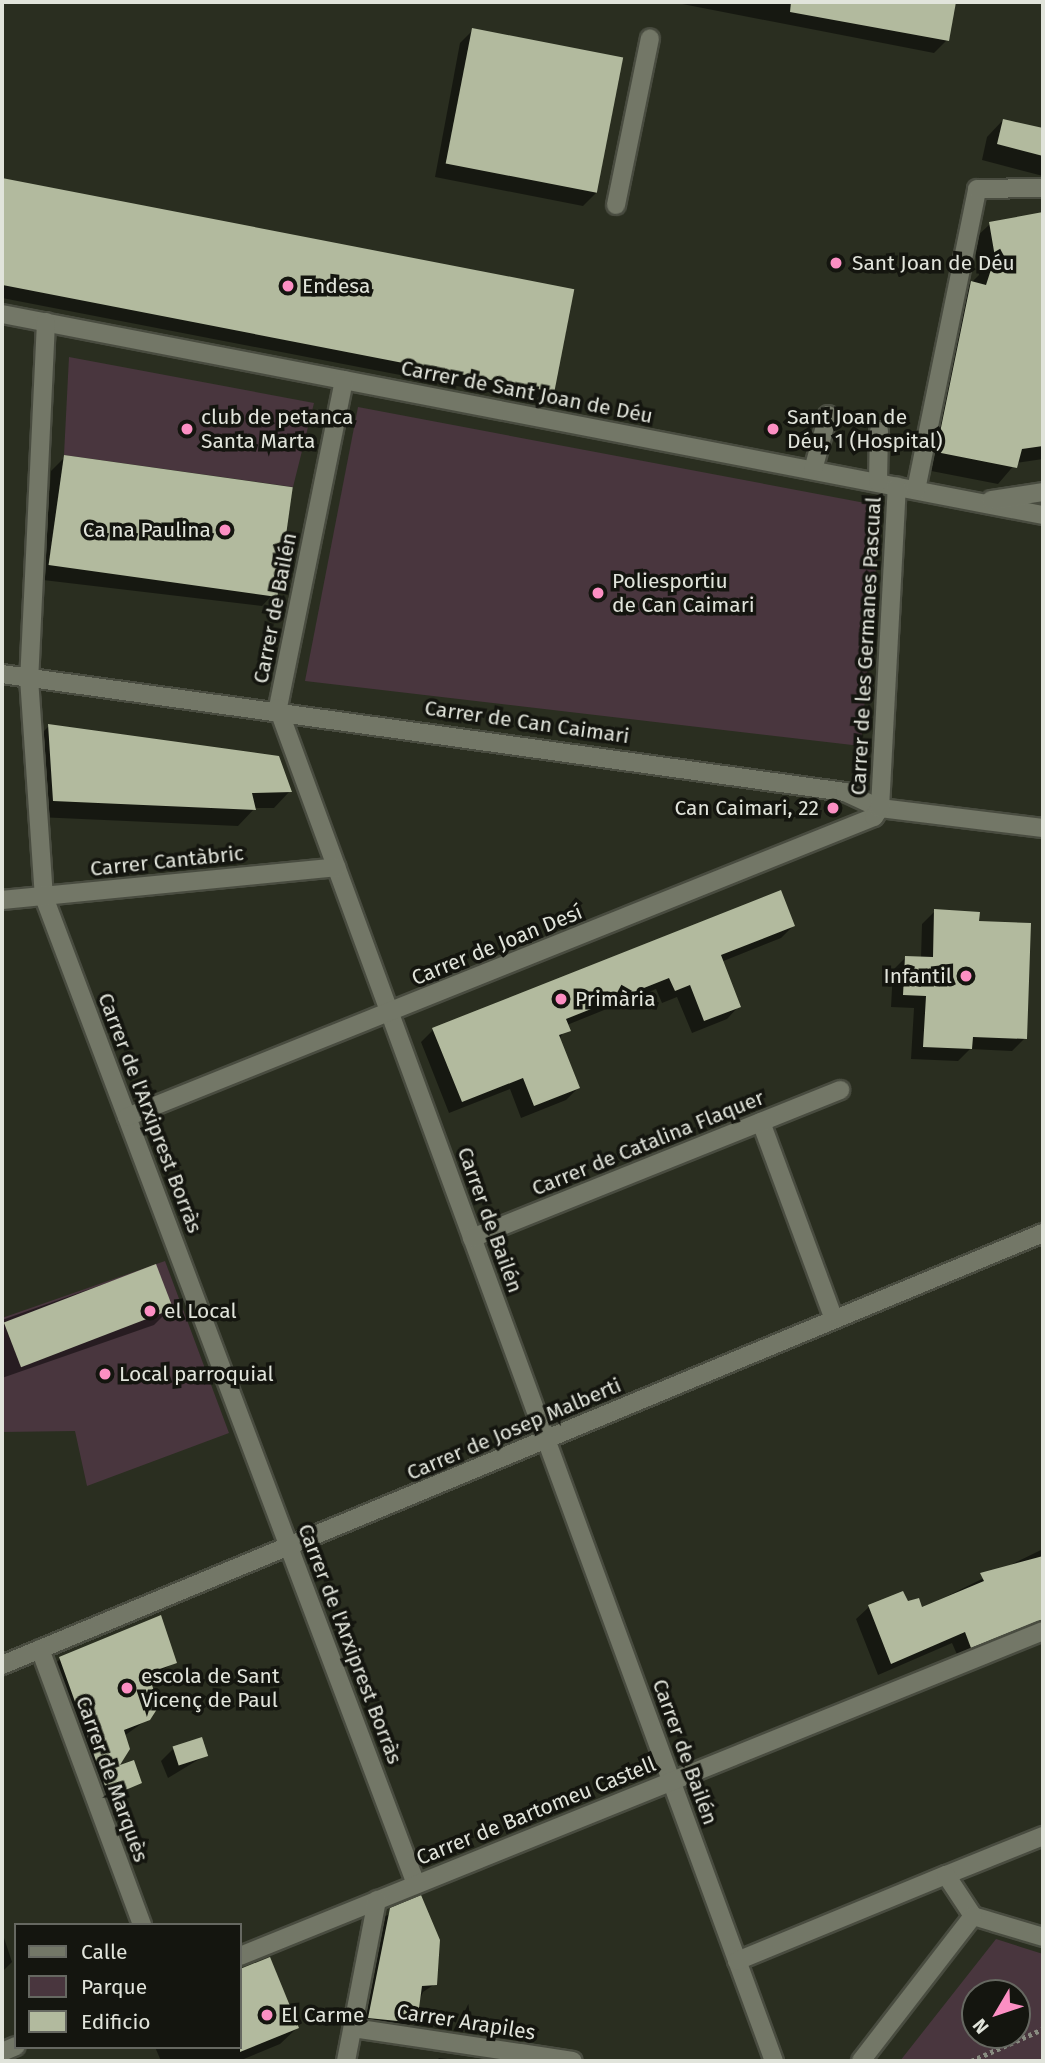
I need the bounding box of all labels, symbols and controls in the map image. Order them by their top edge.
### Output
place label: Sant Joan de Déu [852,250,1015,276]
marker: Sant Joan de Déu [826,253,846,273]
place label: Endesa [302,273,370,299]
marker: Endesa [280,278,296,294]
street label: Carrer de Sant Joan de Déu [399,355,655,429]
place label: club de petanca Santa Marta [201,404,353,454]
place label: Sant Joan de Déu, 1 (Hospital) [787,404,943,454]
marker: club de petanca Santa Marta [179,421,195,437]
marker: Sant Joan de Déu, 1 (Hospital) [765,421,781,437]
street label: Carrer de les Germanes Pascual [846,496,886,796]
place label: Ca na Paulina [83,517,211,543]
marker: Ca na Paulina [217,522,233,538]
street label: Carrer de Bailén [248,530,302,686]
place label: Poliesportiu de Can Caimari [612,568,755,618]
marker: Poliesportiu de Can Caimari [590,585,606,601]
street label: Carrer de Can Caimari [423,695,631,749]
place label: Can Caimari, 22 [674,795,819,821]
marker: Can Caimari, 22 [825,800,841,816]
street label: Carrer Cantàbric [89,840,245,882]
street label: Carrer de Joan Desí [408,899,586,991]
place label: Infantil [884,963,952,989]
marker: Infantil [958,968,974,984]
place label: Primària [575,986,656,1012]
street label: Carrer de l'Arxiprest Borràs [93,989,207,1237]
marker: Primària [553,991,569,1007]
street label: Carrer de Catalina Flaquer [528,1085,768,1201]
street label: Carrer de Bailén [452,1144,528,1296]
place label: el Local [164,1298,237,1324]
marker: el Local [142,1303,158,1319]
place label: Local parroquial [119,1361,274,1387]
marker: Local parroquial [97,1366,113,1382]
street label: Carrer de Josep Malberti [403,1372,625,1486]
street label: Carrer de l'Arxiprest Borràs [293,1520,407,1768]
place label: escola de Sant Vicenç de Paul [141,1663,279,1713]
street label: Carrer de Bailén [647,1676,723,1828]
marker: escola de Sant Vicenç de Paul [119,1680,135,1696]
street label: Carrer de Marquès [70,1693,154,1865]
street label: Carrer de Bartomeu Castell [413,1751,659,1871]
legend [14,1923,242,2049]
text: Calle [81,1939,127,1965]
text: Parque [81,1974,147,2000]
north arrow [961,1979,1031,2049]
street label: Carrer Arapiles [395,1999,537,2045]
place label: El Carme [281,2002,364,2028]
marker: El Carme [259,2007,275,2023]
text: Edificio [81,2009,151,2035]
text: N [968,2014,994,2038]

